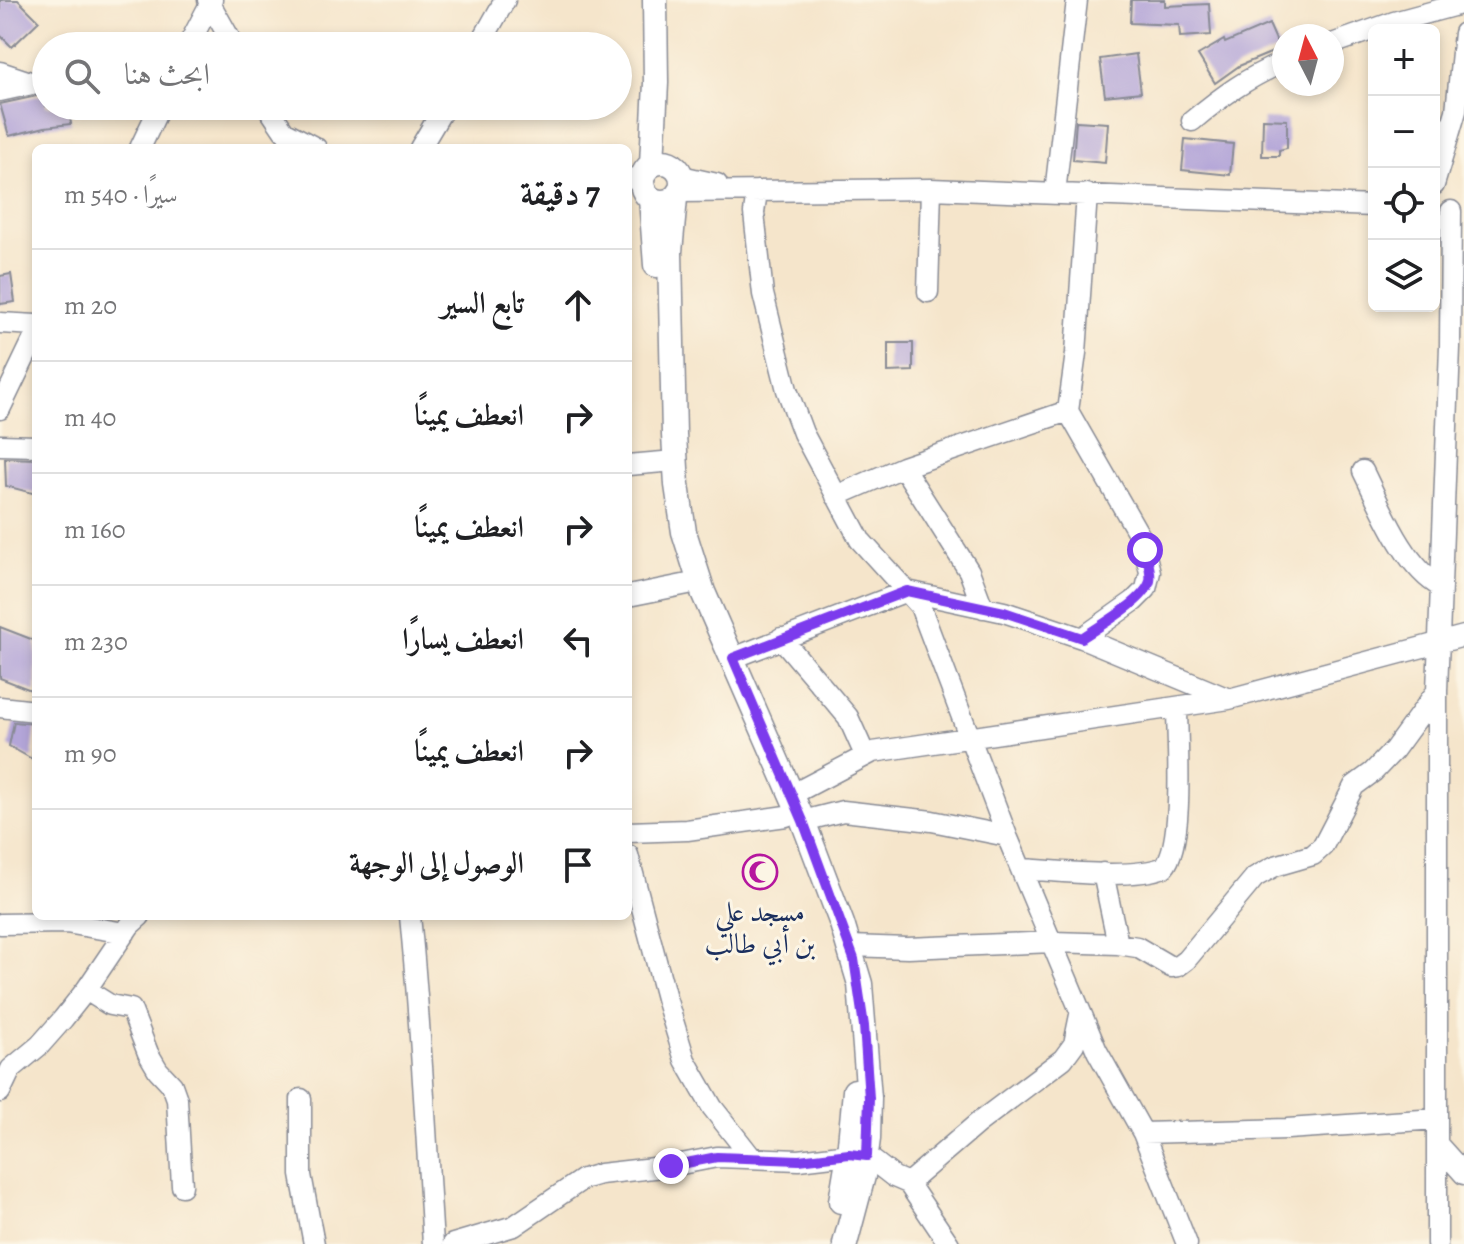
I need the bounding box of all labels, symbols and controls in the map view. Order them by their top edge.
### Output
north arrow [1272,24,1344,96]
map controls [1368,24,1440,312]
button: + [1368,24,1440,96]
search box [32,32,632,120]
icon: search [60,54,104,98]
text: ابحث هنا [124,54,210,94]
button: − [1368,96,1440,168]
button: locate [1368,168,1440,240]
text: 7 دقيقة [520,169,600,216]
text: سيرًا · 540 m [64,177,178,212]
button: layers [1368,240,1440,312]
text: تابع السير [440,283,524,323]
icon: ahead [556,283,600,327]
text: 20 m [64,288,117,323]
text: انعطف يمينًا [414,395,524,435]
icon: right [556,395,600,439]
text: 40 m [64,400,116,435]
text: انعطف يمينًا [414,507,524,547]
icon: right [556,507,600,551]
text: 160 m [64,512,126,547]
route start [1127,532,1163,568]
text: انعطف يسارًا [402,619,524,659]
icon: left [556,619,600,663]
text: 230 m [64,624,128,659]
text: انعطف يمينًا [414,731,524,771]
icon: right [556,731,600,775]
text: 90 m [64,736,117,771]
text: الوصول إلى الوجهة [349,843,524,883]
icon: arrive [556,843,600,887]
mosque icon: مسجد علي بن أبي طالب [741,853,779,891]
place label: مسجد علي بن أبي طالب [704,893,816,966]
route end [653,1148,689,1184]

